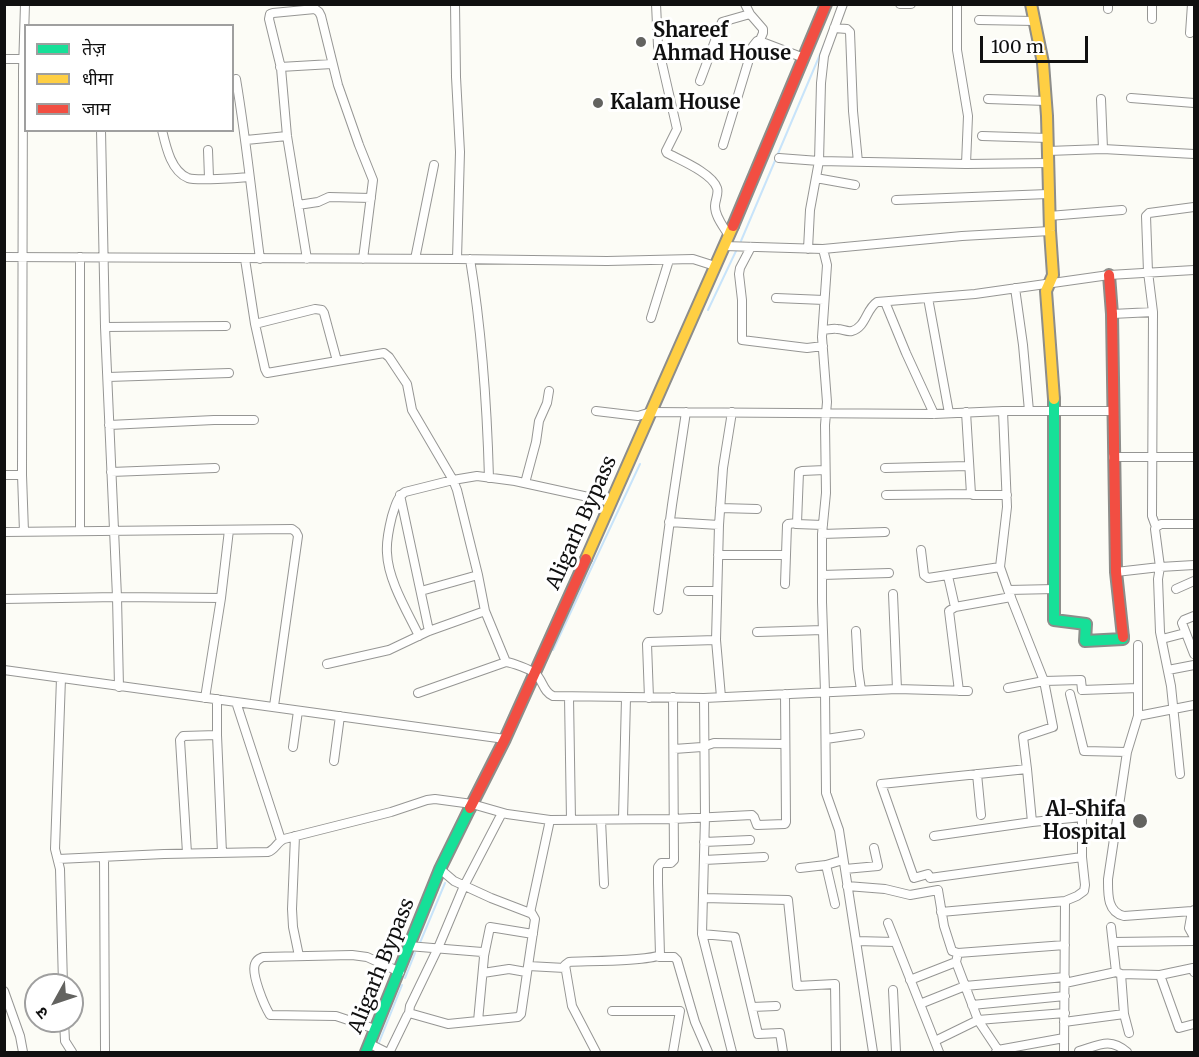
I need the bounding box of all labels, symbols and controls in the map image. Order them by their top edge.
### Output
place label: Shareef Ahmad House [653,19,791,66]
legend [24,24,234,132]
scale bar [983,24,1091,62]
marker: Shareef Ahmad House [634,35,648,49]
text: 100 m [991,35,1044,58]
text: तेज़ [82,37,106,60]
text: धीमा [82,67,113,90]
place label: Kalam House [610,91,740,115]
marker: Kalam House [591,96,605,110]
text: जाम [82,97,111,120]
street label: Aligarh Bypass [542,452,622,594]
place label: Al-Shifa Hospital [1043,798,1126,845]
marker: Al-Shifa Hospital [1131,812,1149,830]
street label: Aligarh Bypass [344,895,420,1037]
north arrow [24,973,84,1033]
text: उ [31,1003,52,1023]

